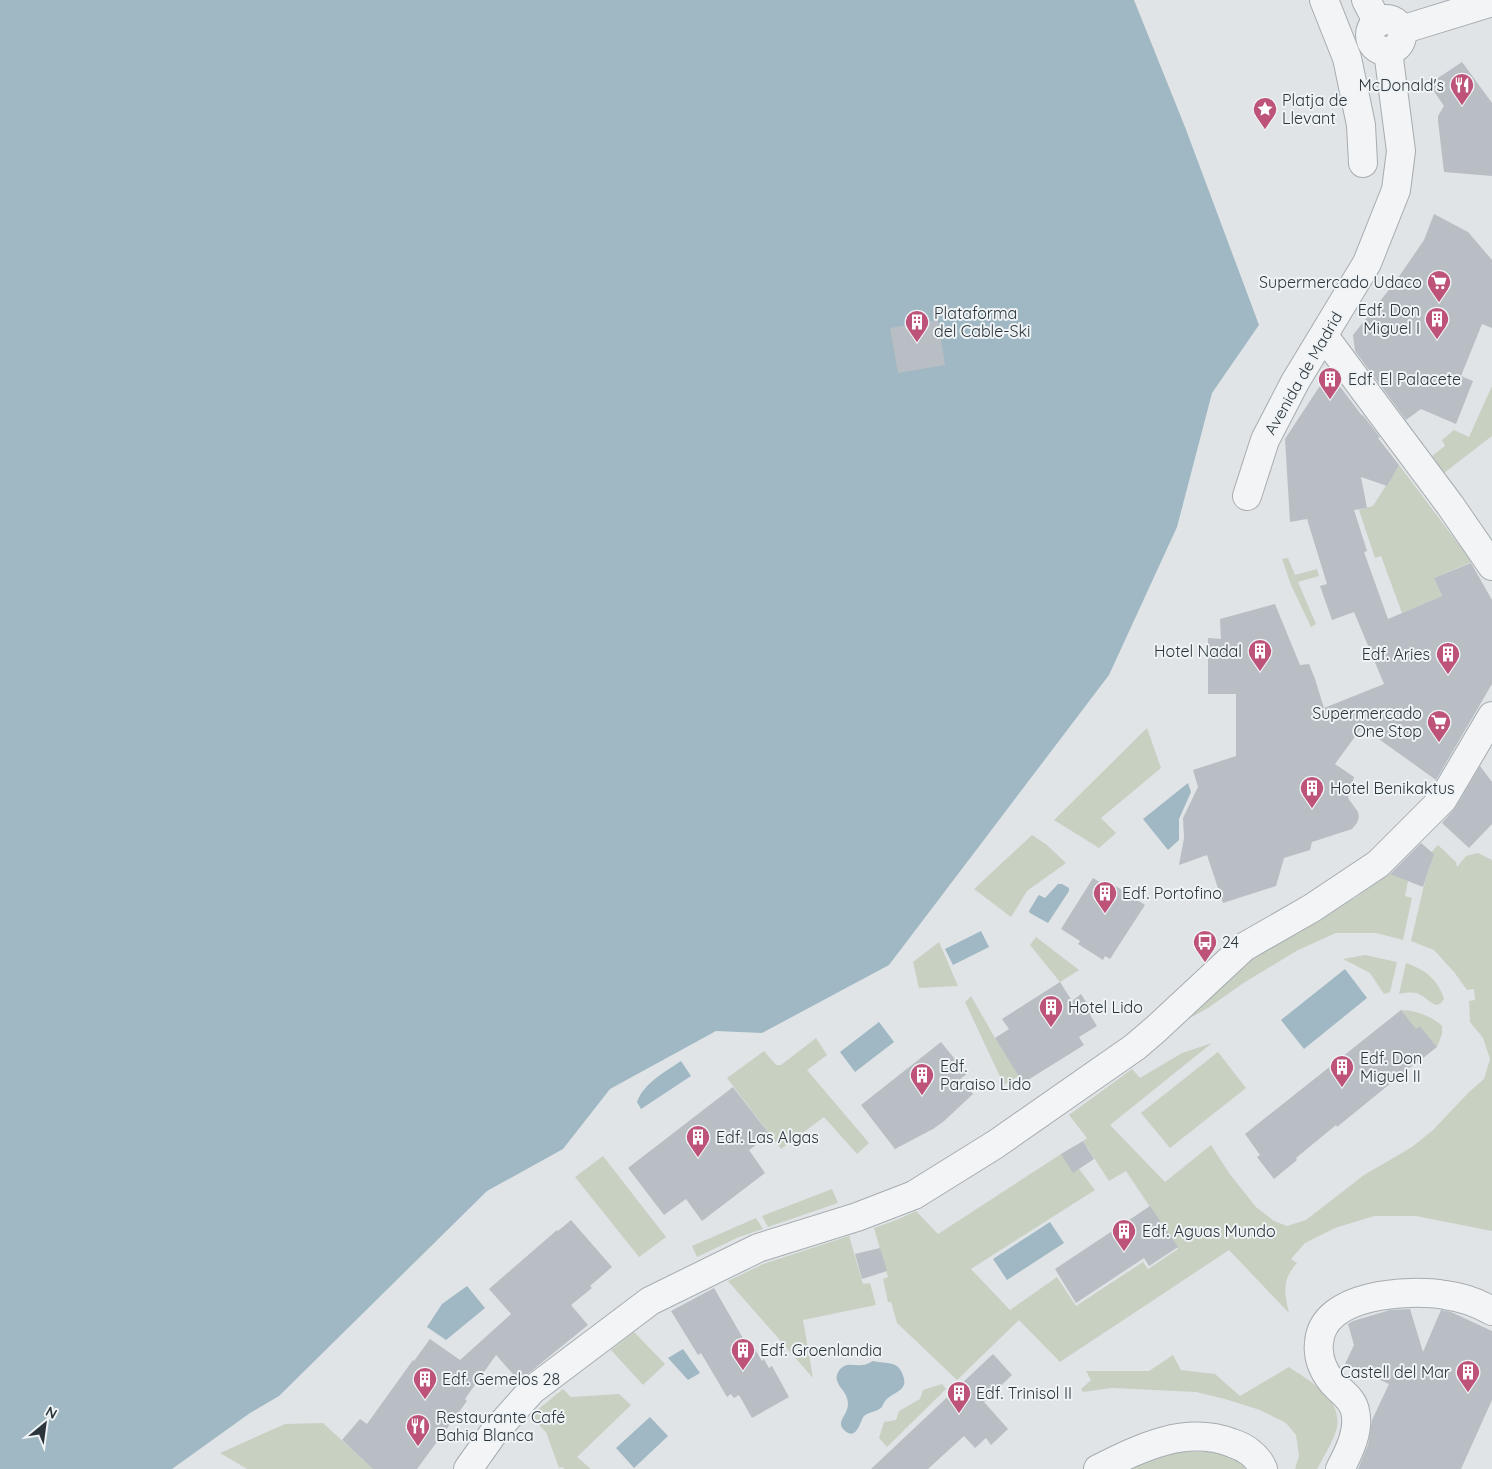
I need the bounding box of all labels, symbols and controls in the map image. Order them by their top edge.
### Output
restaurant icon: McDonald's [1449,72,1475,106]
place label: McDonald's [1358,75,1444,95]
place label: Platja de Llevant [1282,90,1347,128]
place icon: Platja de Llevant [1252,96,1278,130]
supermarket icon: Supermercado Udaco [1426,269,1452,303]
place label: Supermercado Udaco [1259,272,1422,292]
place label: Edf. Don Miguel I [1358,300,1420,338]
place label: Plataforma del Cable-Ski [934,303,1030,341]
building icon: Edf. Don Miguel I [1424,306,1450,340]
street label: Avenida de Madrid [1260,308,1346,438]
building icon: Plataforma del Cable-Ski [904,309,930,343]
building icon: Edf. El Palacete [1317,366,1343,400]
place label: Edf. El Palacete [1348,369,1461,389]
building icon: Hotel Nadal [1247,638,1273,672]
place label: Hotel Nadal [1154,641,1242,661]
building icon: Edf. Aries [1435,641,1461,675]
place label: Edf. Aries [1362,644,1430,664]
place label: Supermercado One Stop [1312,703,1422,741]
supermarket icon: Supermercado One Stop [1426,709,1452,743]
building icon: Hotel Benikaktus [1299,775,1325,809]
place label: Hotel Benikaktus [1330,778,1455,798]
building icon: Edf. Portofino [1092,880,1118,914]
place label: Edf. Portofino [1122,883,1222,903]
bus stop icon: 24 [1192,929,1218,963]
place label: 24 [1222,932,1239,952]
building icon: Hotel Lido [1038,994,1064,1028]
place label: Hotel Lido [1068,997,1143,1017]
place label: Edf. Don Miguel II [1360,1048,1422,1086]
building icon: Edf. Don Miguel II [1329,1054,1355,1088]
place label: Edf. Paraiso Lido [940,1056,1031,1094]
building icon: Edf. Paraiso Lido [909,1062,935,1096]
building icon: Edf. Las Algas [685,1124,711,1158]
place label: Edf. Las Algas [716,1127,819,1147]
building icon: Edf. Aguas Mundo [1111,1218,1137,1252]
place label: Edf. Aguas Mundo [1142,1221,1276,1241]
building icon: Edf. Groenlandia [730,1337,756,1371]
place label: Edf. Groenlandia [760,1340,882,1360]
building icon: Castell del Mar [1455,1359,1481,1393]
place label: Castell del Mar [1340,1362,1450,1382]
building icon: Edf. Gemelos 28 [412,1366,438,1400]
place label: Edf. Gemelos 28 [442,1369,560,1389]
building icon: Edf. Trinisol II [946,1380,972,1414]
place label: Edf. Trinisol II [976,1383,1072,1403]
north arrow [20,1399,70,1449]
text: N [42,1402,60,1423]
place label: Restaurante Café Bahia Blanca [436,1407,565,1445]
restaurant icon: Restaurante Café Bahia Blanca [405,1413,431,1447]

